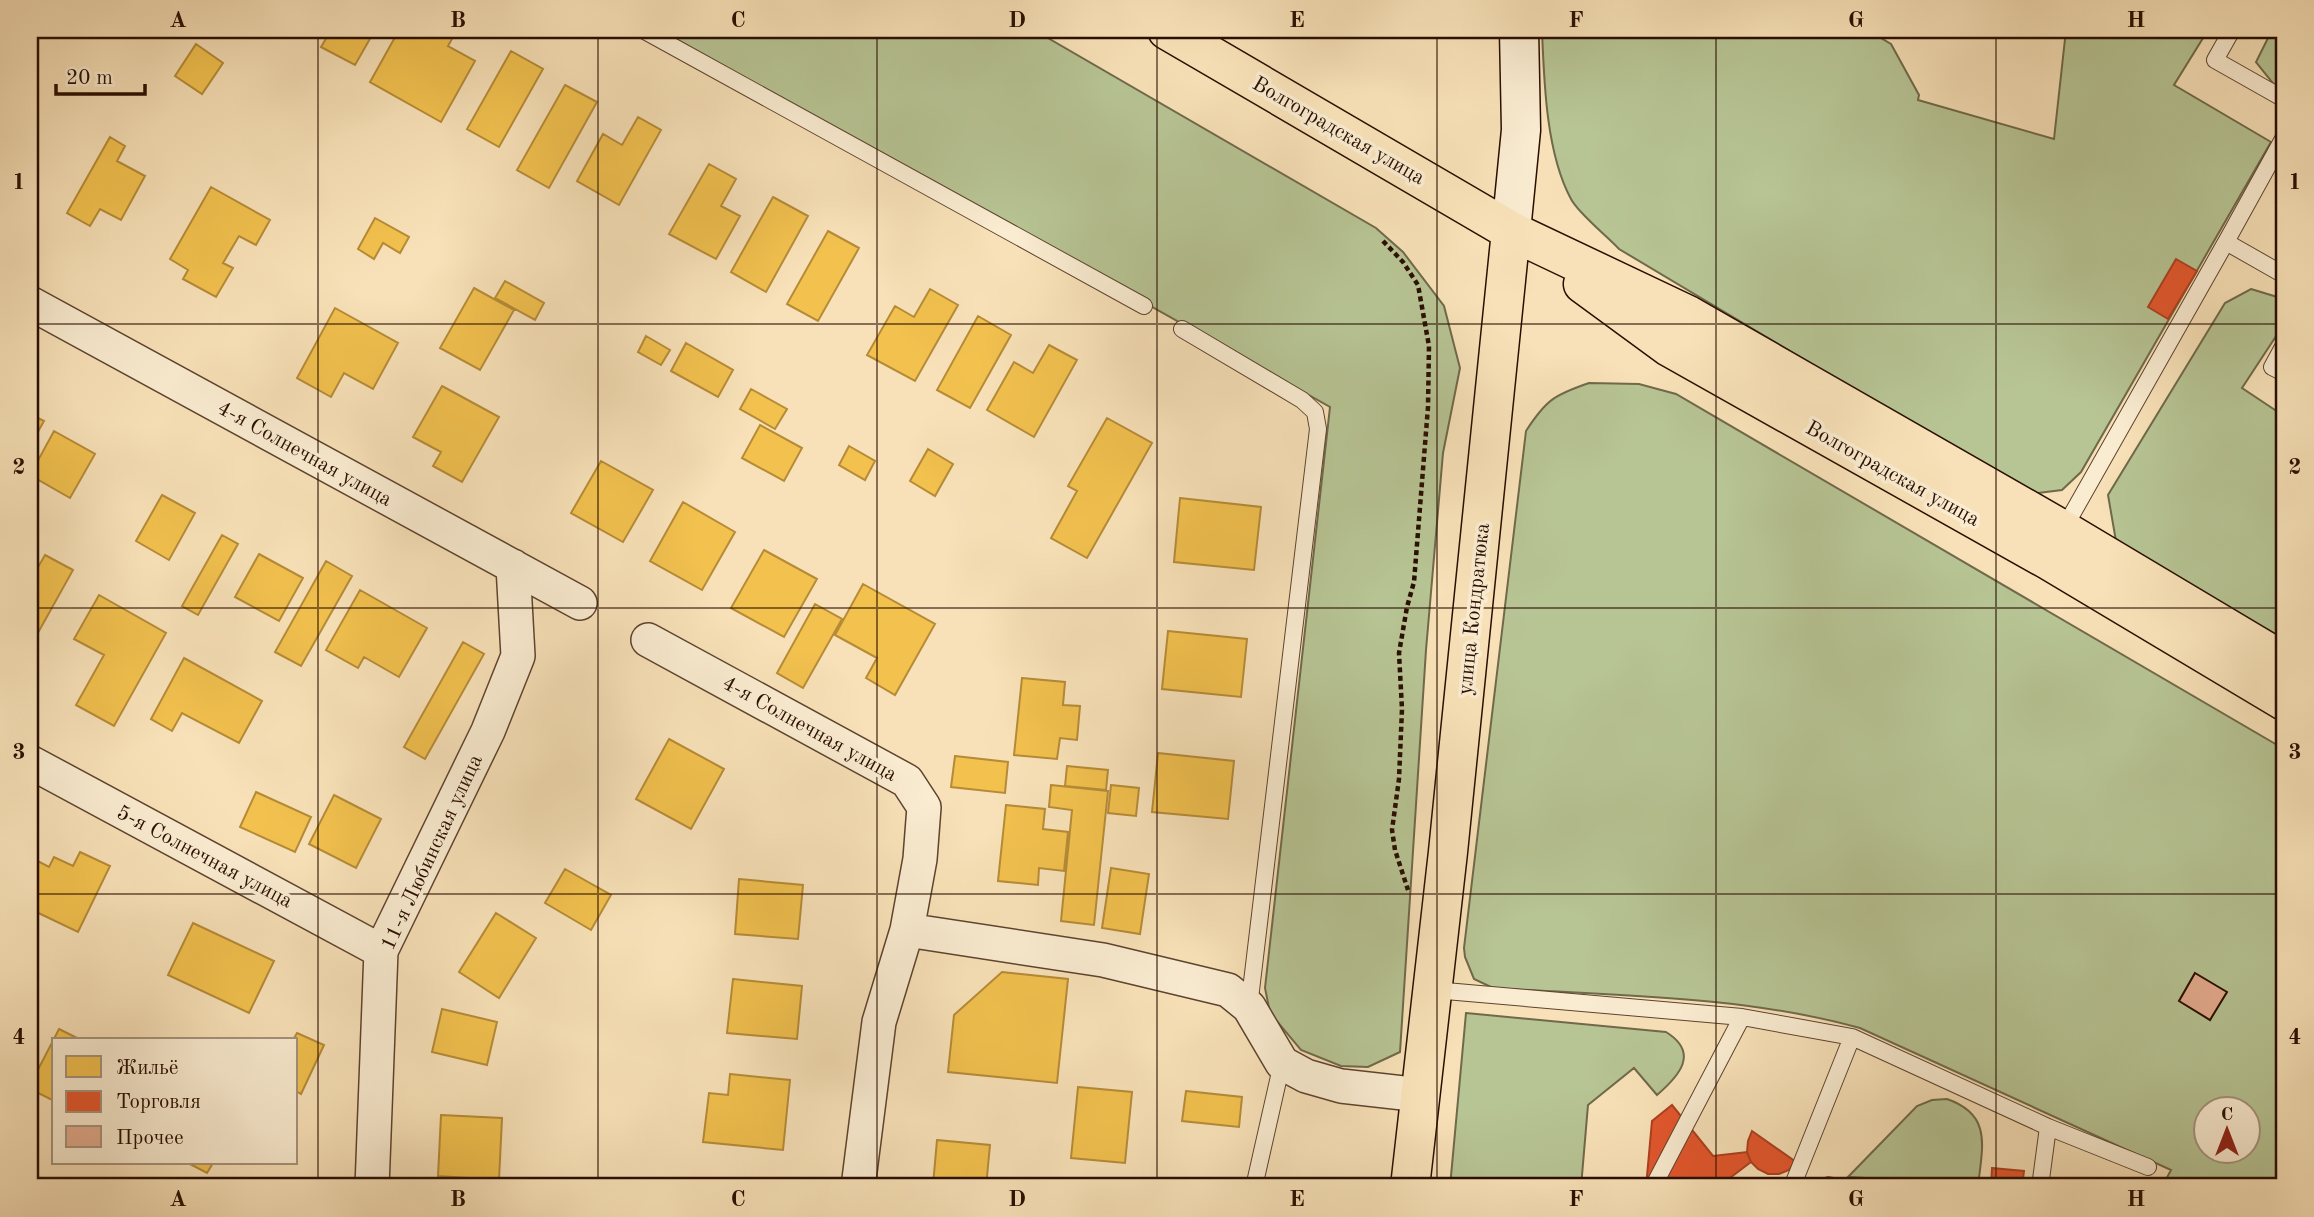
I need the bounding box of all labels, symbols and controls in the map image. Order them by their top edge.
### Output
text: A [169,9,187,32]
text: B [450,9,466,32]
text: C [730,9,746,32]
text: D [1008,9,1026,32]
text: E [1289,9,1305,32]
text: F [1568,9,1584,32]
text: G [1848,9,1864,32]
text: H [2127,9,2145,32]
scale bar [56,52,145,96]
text: 20 m [66,68,113,89]
street label: Волгоградская улица [1248,73,1428,189]
text: 1 [12,171,26,194]
text: 1 [2288,171,2302,194]
street label: 4-я Солнечная улица [214,398,395,511]
street label: Волгоградская улица [1802,418,1983,531]
text: 2 [12,456,26,479]
text: 2 [2288,456,2302,479]
street label: улица Кондратюка [1455,522,1494,696]
street label: 4-я Солнечная улица [719,673,900,786]
text: 3 [12,741,26,764]
text: 3 [2288,741,2302,764]
street label: 11-я Любинская улица [378,752,487,954]
street label: 5-я Солнечная улица [113,802,296,913]
text: 4 [12,1026,26,1049]
text: 4 [2288,1026,2302,1049]
legend [52,1038,298,1164]
text: Жильё [116,1058,179,1079]
text: Торговля [116,1092,201,1113]
north arrow [2192,1094,2262,1164]
text: С [2221,1106,2233,1125]
text: Прочее [116,1128,184,1149]
text: A [169,1188,187,1211]
text: B [450,1188,466,1211]
text: C [730,1188,746,1211]
text: D [1008,1188,1026,1211]
text: E [1289,1188,1305,1211]
text: F [1568,1188,1584,1211]
text: G [1848,1188,1864,1211]
text: H [2127,1188,2145,1211]

